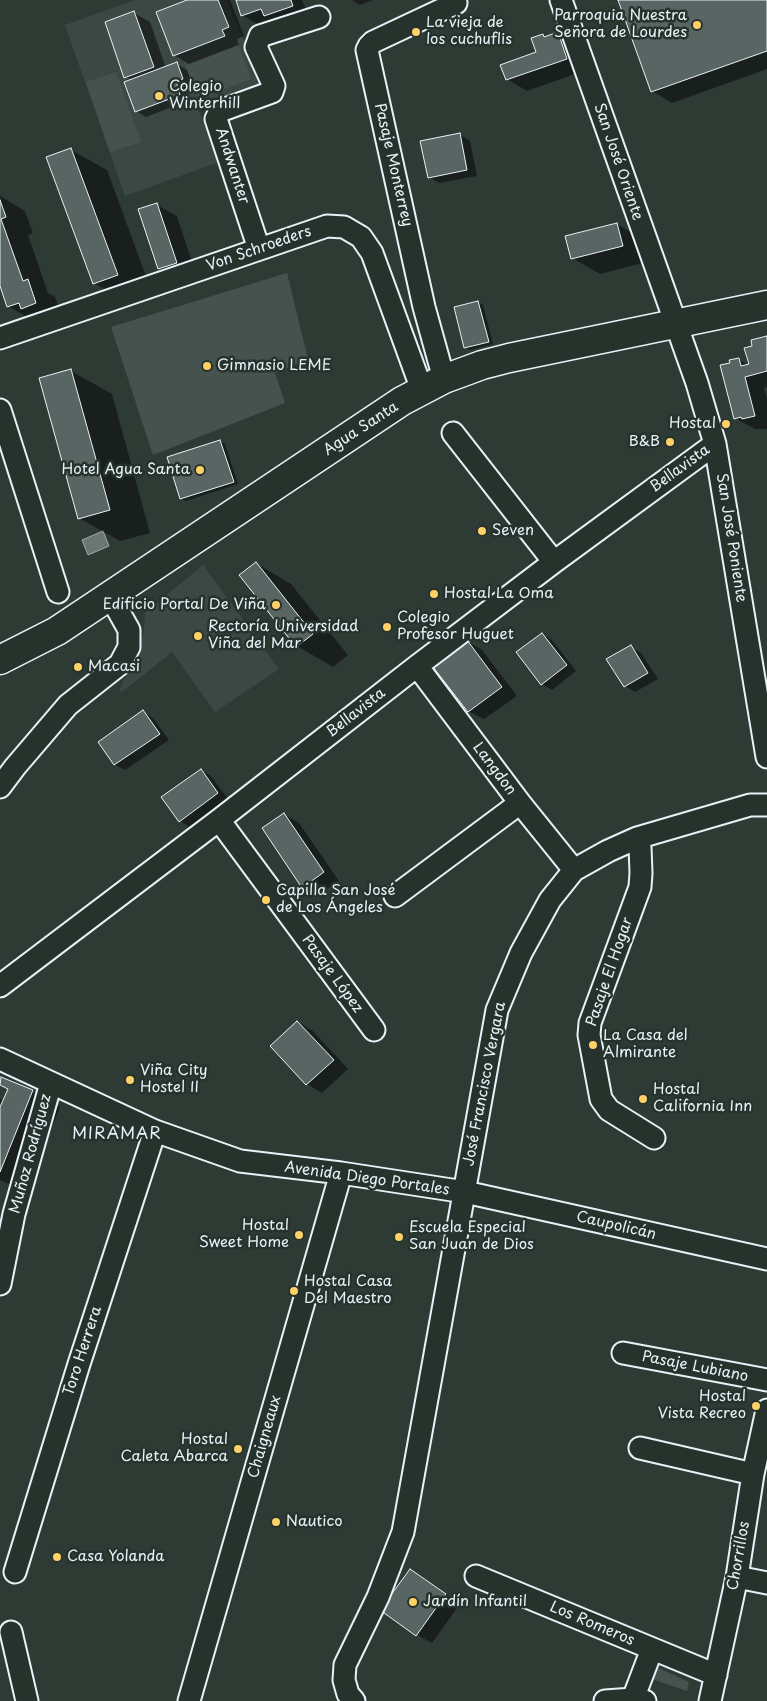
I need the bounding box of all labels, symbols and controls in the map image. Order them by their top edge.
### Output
place label: Parroquia Nuestra Señora de Lourdes [554,7,687,42]
place label: La vieja de los cuchuflis [426,14,512,49]
marker: Parroquia Nuestra Señora de Lourdes [691,19,703,31]
marker: La vieja de los cuchuflis [410,26,422,38]
place label: Colegio Winterhill [169,78,240,113]
marker: Colegio Winterhill [153,90,165,102]
street label: Pasaje Monterrey [370,101,416,229]
street label: San José Oriente [590,101,646,223]
street label: Andwanter [211,126,253,206]
street label: Von Schroeders [204,223,314,275]
place label: Gimnasio LEME [217,357,331,375]
marker: Gimnasio LEME [201,360,213,372]
street label: Agua Santa [320,398,402,460]
place label: Hostal [669,415,716,433]
marker: Hostal [720,418,732,430]
place label: B&B [629,433,660,451]
marker: B&B [664,436,676,448]
street label: Bellavista [647,441,713,497]
place label: Hotel Agua Santa [61,461,190,479]
marker: Hotel Agua Santa [194,464,206,476]
street label: San José Poniente [712,472,750,604]
place label: Seven [492,522,534,540]
marker: Seven [476,525,488,537]
place label: Hostal La Oma [444,585,554,603]
marker: Hostal La Oma [428,588,440,600]
place label: Edificio Portal De Viña [103,596,266,614]
marker: Edificio Portal De Viña [270,599,282,611]
place label: Colegio Profesor Huguet [397,609,514,644]
place label: Rectoría Universidad Viña del Mar [208,618,358,653]
marker: Colegio Profesor Huguet [381,621,393,633]
marker: Rectoría Universidad Viña del Mar [192,630,204,642]
place label: Macasi [88,658,140,676]
marker: Macasi [72,661,84,673]
street label: Bellavista [323,684,389,742]
street label: Langdon [468,739,520,799]
place label: Capilla San José de Los Ángeles [276,882,395,917]
marker: Capilla San José de Los Ángeles [260,894,272,906]
street label: Pasaje El Hogar [583,915,637,1029]
street label: Pasaje López [298,931,366,1017]
street label: José Francisco Vergara [460,1000,510,1168]
place label: La Casa del Almirante [603,1027,688,1062]
marker: La Casa del Almirante [587,1039,599,1051]
place label: Viña City Hostel II [140,1062,208,1097]
marker: Viña City Hostel II [124,1074,136,1086]
place label: Hostal California Inn [653,1081,752,1116]
street label: Muñoz Rodríguez [6,1092,56,1216]
marker: Hostal California Inn [637,1093,649,1105]
district label: MIRAMAR [72,1125,162,1145]
street label: Avenida Diego Portales [283,1159,451,1199]
street label: Caupolicán [574,1208,658,1244]
place label: Hostal Sweet Home [199,1217,289,1252]
place label: Escuela Especial San Juan de Dios [409,1219,534,1254]
marker: Hostal Sweet Home [293,1229,305,1241]
marker: Escuela Especial San Juan de Dios [393,1231,405,1243]
place label: Hostal Casa Del Maestro [304,1273,392,1308]
marker: Hostal Casa Del Maestro [288,1285,300,1297]
street label: Toro Herrera [60,1304,106,1398]
street label: Pasaje Lubiano [640,1348,750,1386]
place label: Hostal Vista Recreo [658,1388,746,1423]
street label: Chaigneaux [245,1394,285,1480]
marker: Hostal Vista Recreo [750,1400,762,1412]
place label: Hostal Caleta Abarca [120,1431,228,1466]
marker: Hostal Caleta Abarca [232,1443,244,1455]
place label: Nautico [286,1513,343,1531]
marker: Nautico [270,1516,282,1528]
street label: Chorrillos [724,1520,754,1592]
place label: Casa Yolanda [67,1548,164,1566]
marker: Casa Yolanda [51,1551,63,1563]
place label: Jardín Infantil [423,1593,527,1611]
marker: Jardín Infantil [407,1596,419,1608]
street label: Los Romeros [547,1598,637,1650]

